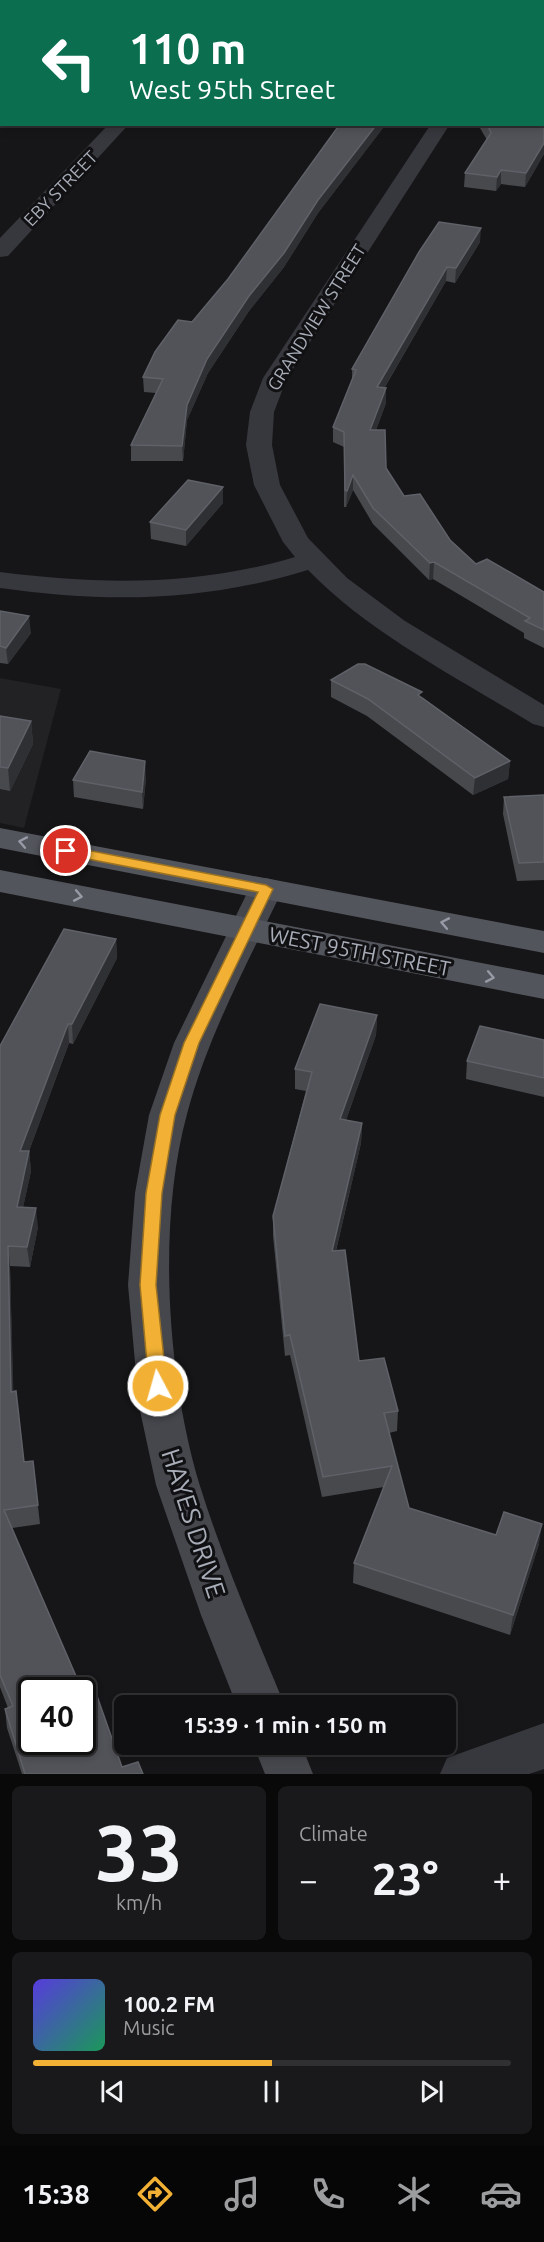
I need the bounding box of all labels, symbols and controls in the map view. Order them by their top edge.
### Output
icon: left [30,24,108,102]
text: 110 m [129,25,246,72]
text: West 95th Street [129,74,335,104]
street label: EBY STREET [19,146,101,230]
street label: GRANDVIEW STREET [263,240,369,394]
pin [40,825,91,876]
icon: arrive [49,834,82,867]
one-way arrow [18,836,28,849]
one-way arrow [73,889,83,902]
one-way arrow [441,917,451,930]
street label: WEST 95TH STREET [267,922,453,980]
one-way arrow [484,970,494,983]
position arrow [126,1354,190,1418]
street label: HAYES DRIVE [156,1445,232,1601]
speed limit sign: 40 [18,1677,96,1755]
text: 15:39 · 1 min · 150 m [183,1712,387,1737]
text: 33 [95,1808,183,1896]
text: Climate [299,1822,368,1845]
text: 23° [372,1853,438,1904]
text: − [299,1861,318,1898]
text: + [492,1861,511,1898]
text: km/h [116,1891,162,1914]
text: 100.2 FM [123,1991,215,2016]
text: Music [123,2016,175,2039]
icon: previous [96,2075,129,2108]
icon: pause [255,2075,288,2108]
icon: next [415,2075,448,2108]
icon: directions [134,2173,176,2215]
icon: music [221,2173,263,2215]
icon: phone [307,2173,349,2215]
icon: climate [393,2173,435,2215]
icon: car [480,2173,522,2215]
text: 15:38 [22,2179,90,2209]

